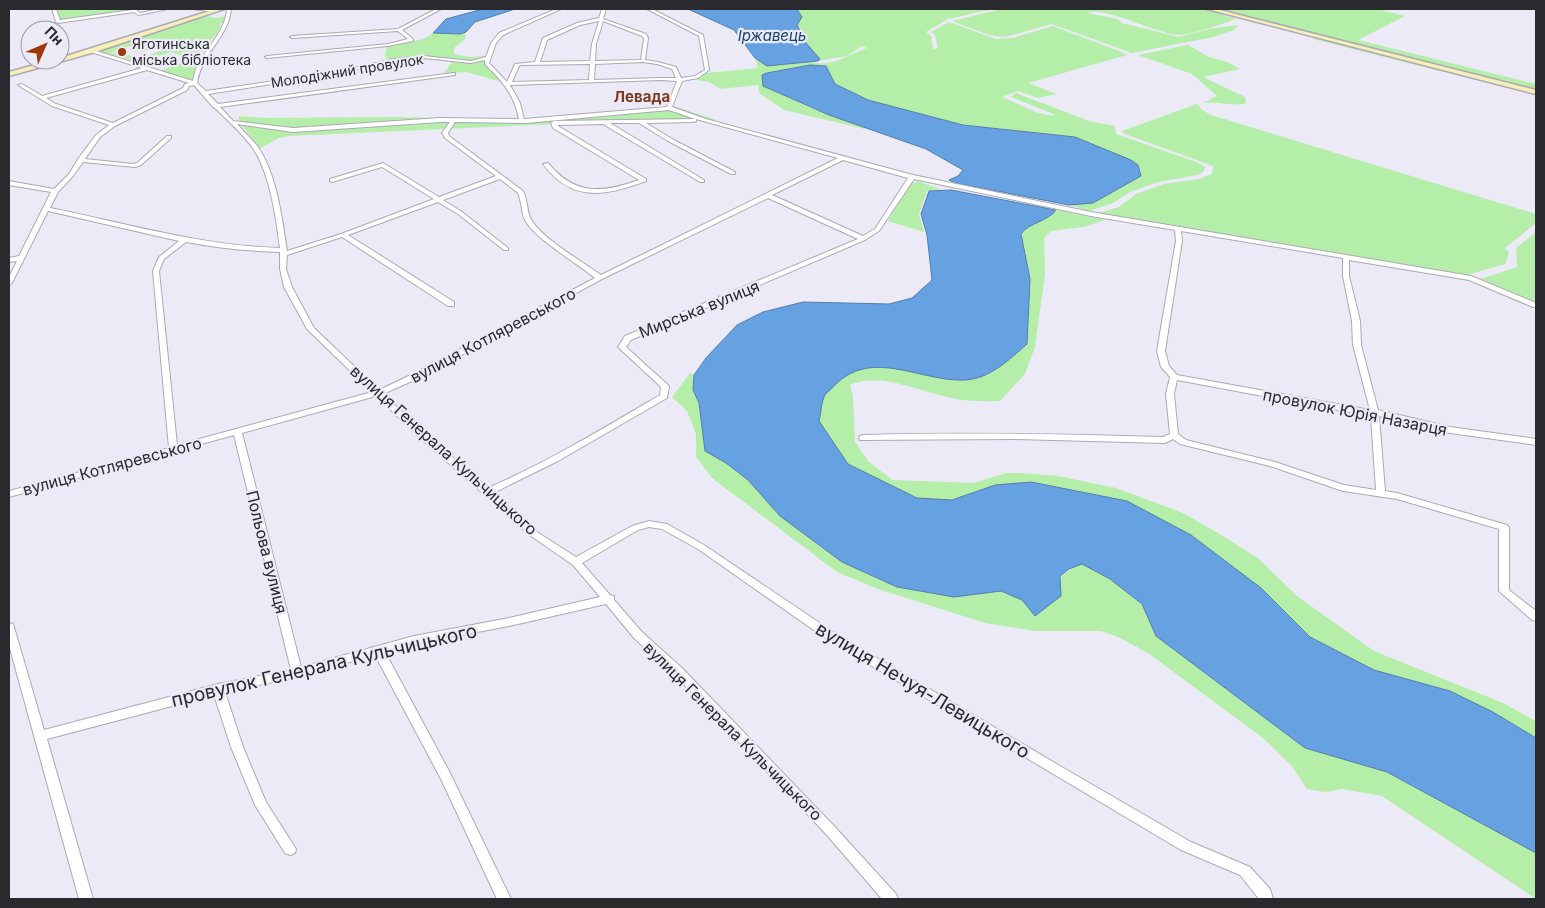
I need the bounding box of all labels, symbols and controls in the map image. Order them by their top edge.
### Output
north arrow [20,20,70,70]
text: Пн [42,23,67,48]
water label: Іржавець [738,26,806,45]
place label: Яготинська міська бібліотека [132,35,251,68]
marker: Яготинська міська бібліотека [116,46,128,58]
street label: Молодіжний провулок [269,50,425,91]
district label: Левада [614,87,670,106]
street label: Мирська вулиця [636,276,762,342]
street label: вулиця Котляревського [407,283,579,387]
street label: вулиця Генерала Кульчицького [346,361,542,539]
street label: провулок Юрія Назарця [1261,384,1449,440]
street label: вулиця Котляревського [20,432,204,500]
street label: Польова вулиця [242,488,292,616]
street label: вулиця Нечуя-Левицького [811,617,1034,764]
street label: провулок Генерала Кульчицького [169,619,479,712]
street label: вулиця Генерала Кульчицького [639,637,827,825]

